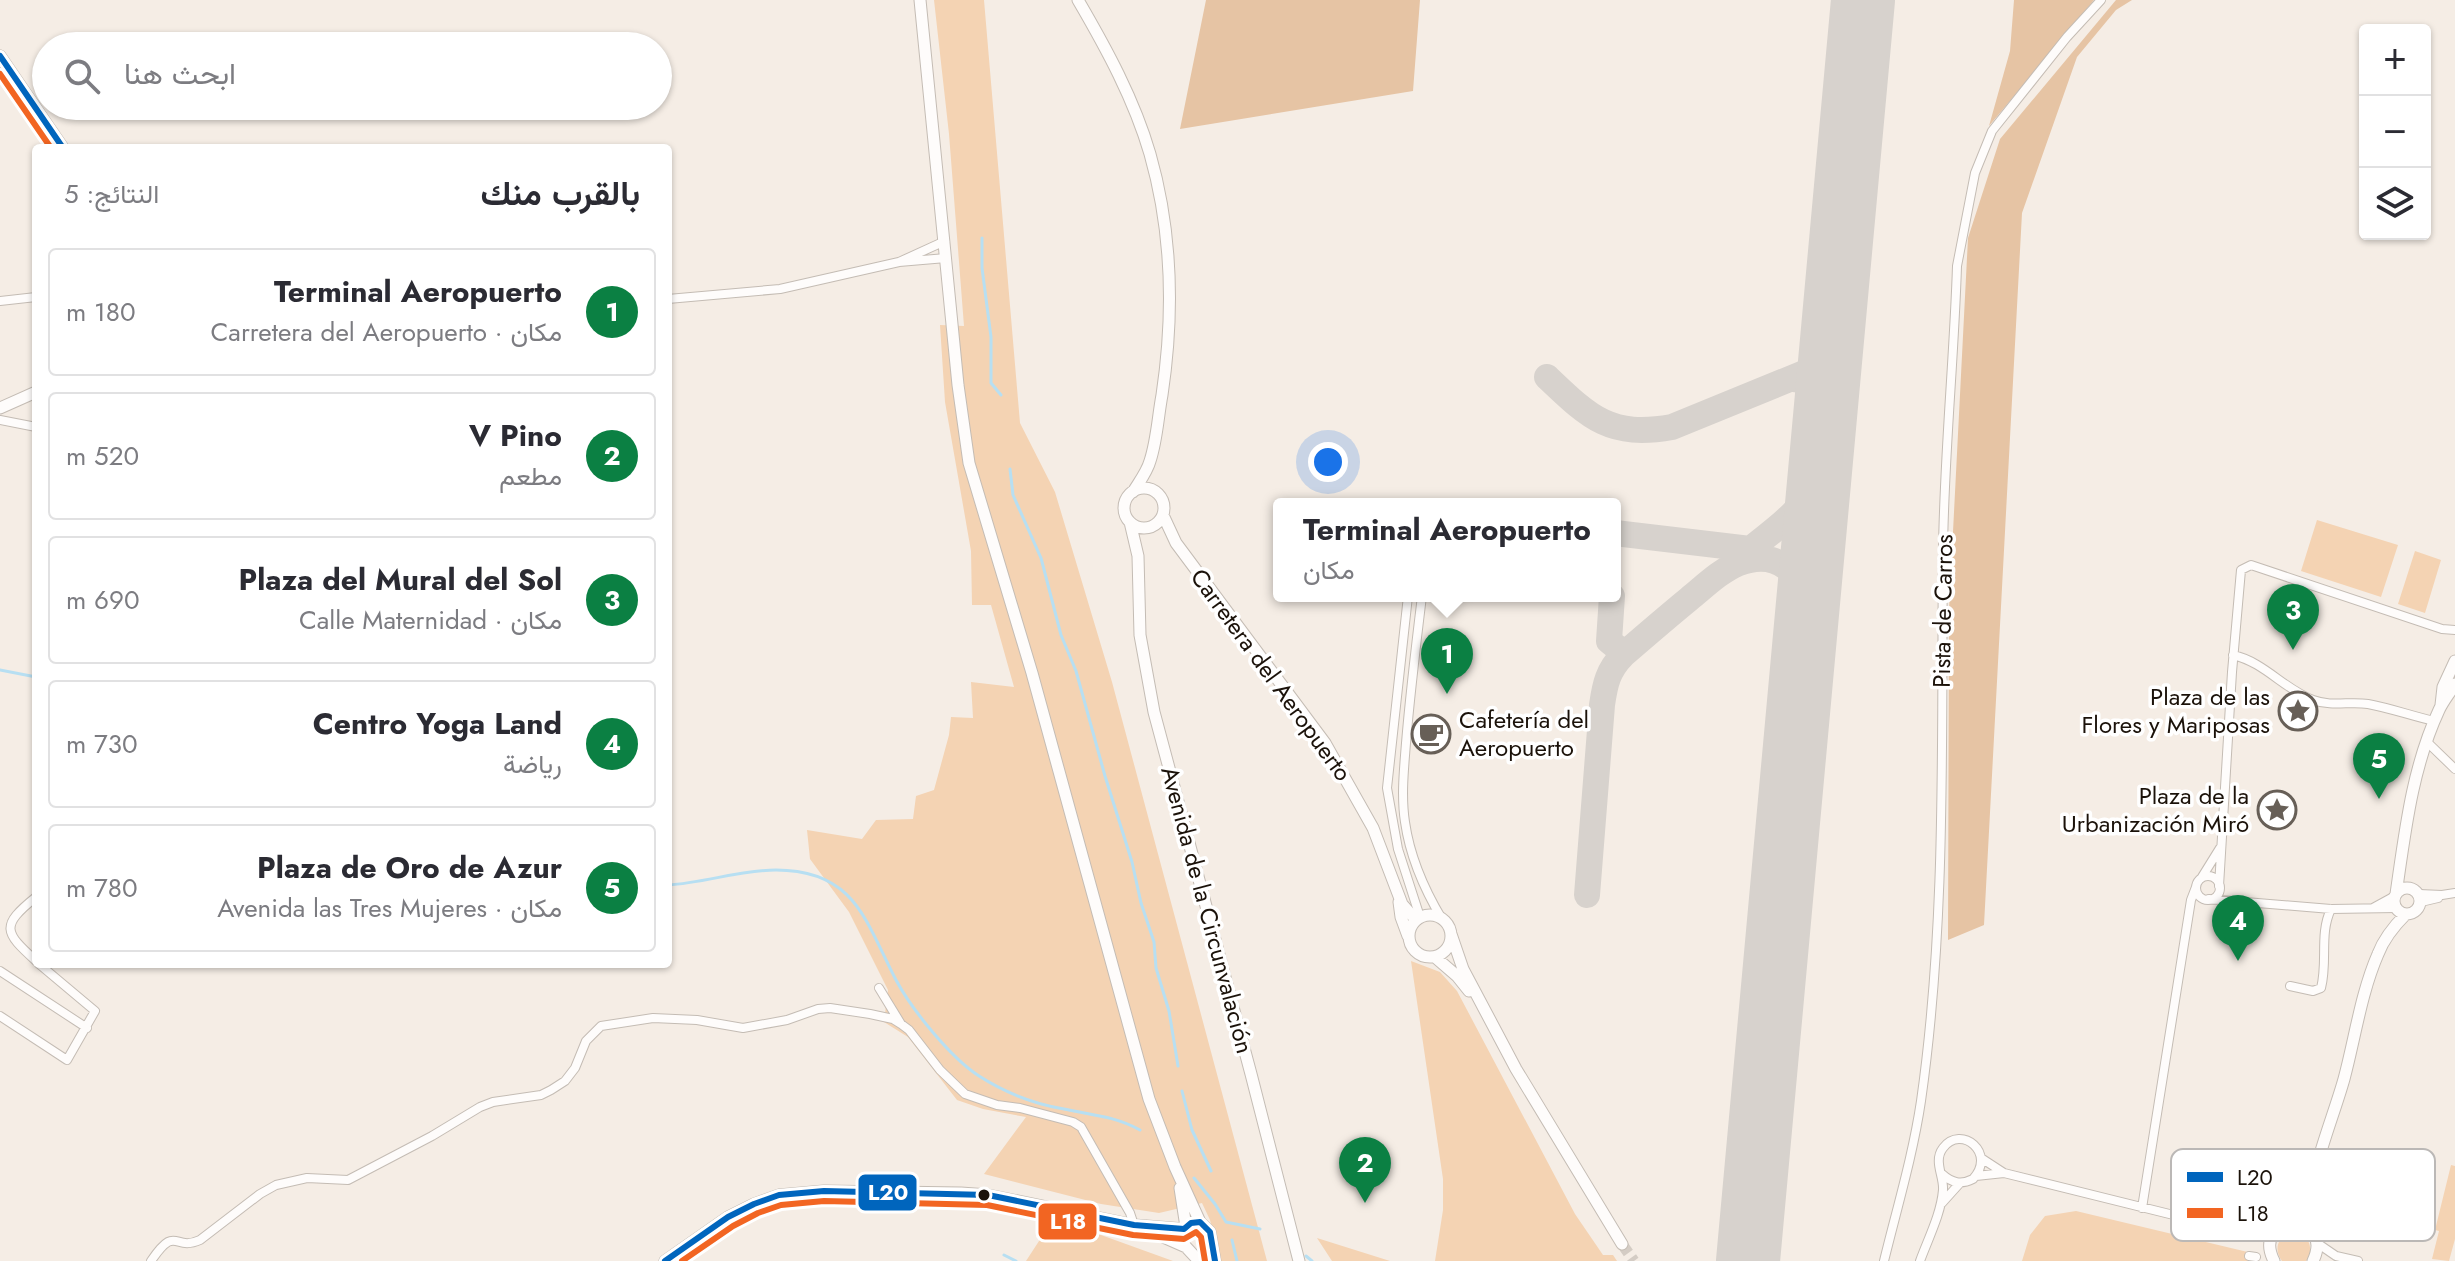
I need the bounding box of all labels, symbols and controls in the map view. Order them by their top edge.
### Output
map controls [2359,24,2431,240]
button: + [2359,24,2431,96]
search box [32,32,672,120]
text: ابحث هنا [124,52,236,95]
icon: search [60,54,104,98]
button: − [2359,96,2431,168]
button: layers [2359,168,2431,240]
text: بالقرب منك [481,169,640,218]
text: النتائج: 5 [64,175,159,213]
text: Terminal Aeropuerto [274,270,562,313]
text: 180 m [66,293,136,331]
text: 1 [605,293,619,331]
text: مكان · Carretera del Aeropuerto [211,313,562,351]
text: V Pino [469,414,562,457]
text: 520 m [66,437,139,475]
text: 2 [603,437,621,475]
your location [1308,442,1348,482]
text: مطعم [499,457,562,495]
popup [1273,498,1621,602]
text: Terminal Aeropuerto [1303,508,1591,551]
street label: Pista de Carros [1924,534,1961,688]
text: مكان [1303,551,1355,589]
text: Plaza del Mural del Sol [238,558,562,601]
street label: Carretera del Aeropuerto [1182,561,1361,788]
text: 690 m [66,581,140,619]
text: 3 [604,581,620,619]
pin: 3 [2267,584,2319,650]
text: مكان · Calle Maternidad [299,601,562,639]
pin: 1 [1421,628,1473,694]
place label: Plaza de las Flores y Mariposas [2081,679,2270,742]
place icon: Plaza de las Flores y Mariposas [2277,690,2319,732]
text: Centro Yoga Land [313,702,562,745]
place label: Cafetería del Aeropuerto [1459,702,1589,765]
cafe icon: Cafetería del Aeropuerto [1410,713,1452,755]
text: 730 m [66,725,138,763]
text: 4 [603,725,621,763]
pin: 5 [2353,733,2405,799]
text: رياضة [503,745,562,783]
street label: Avenida de la Circunvalación [1152,763,1263,1057]
place label: Plaza de la Urbanización Miró [2062,778,2249,841]
place icon: Plaza de la Urbanización Miró [2256,789,2298,831]
text: Plaza de Oro de Azur [257,846,562,889]
text: 780 m [66,869,138,907]
text: 5 [604,869,620,907]
text: مكان · Avenida las Tres Mujeres [217,889,562,927]
pin: 4 [2212,895,2264,961]
pin: 2 [1339,1137,1391,1203]
legend [2171,1149,2435,1241]
text: L20 [2237,1161,2273,1193]
line badge: L20 [857,1173,918,1212]
text: L20 [868,1176,908,1208]
unlabelled marker [976,1187,992,1203]
text: L18 [2237,1197,2269,1229]
line badge: L18 [1037,1202,1098,1241]
text: L18 [1050,1205,1086,1237]

